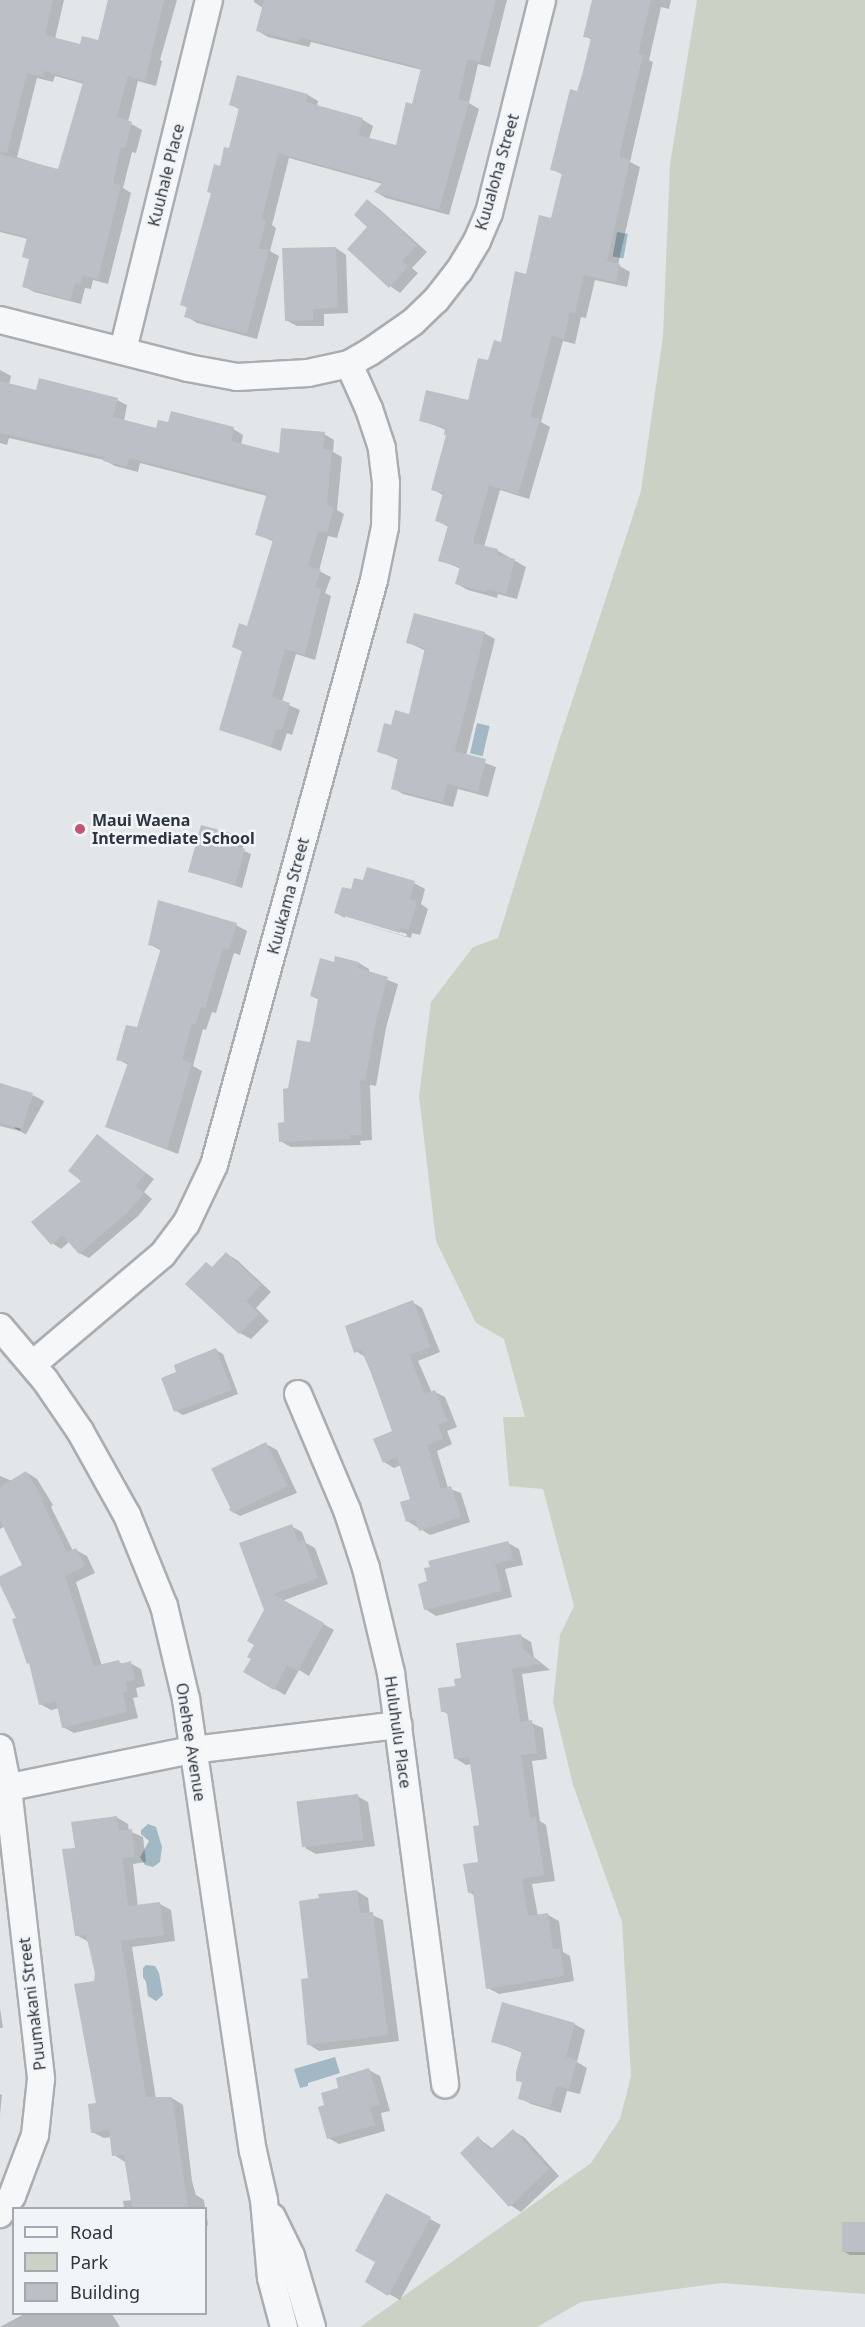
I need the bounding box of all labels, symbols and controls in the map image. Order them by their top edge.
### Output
street label: Kuualoha Street [471,112,523,232]
street label: Kuuhale Place [144,122,188,228]
place label: Maui Waena Intermediate School [92,810,255,848]
marker: Maui Waena Intermediate School [73,822,87,836]
street label: Kuukama Street [263,836,313,956]
street label: Huluhulu Place [381,1675,415,1789]
street label: Onehee Avenue [172,1681,210,1803]
street label: Puumakani Street [14,1936,50,2072]
legend [12,2207,207,2315]
text: Road [70,2220,113,2244]
text: Park [70,2250,108,2274]
text: Building [70,2280,140,2304]

